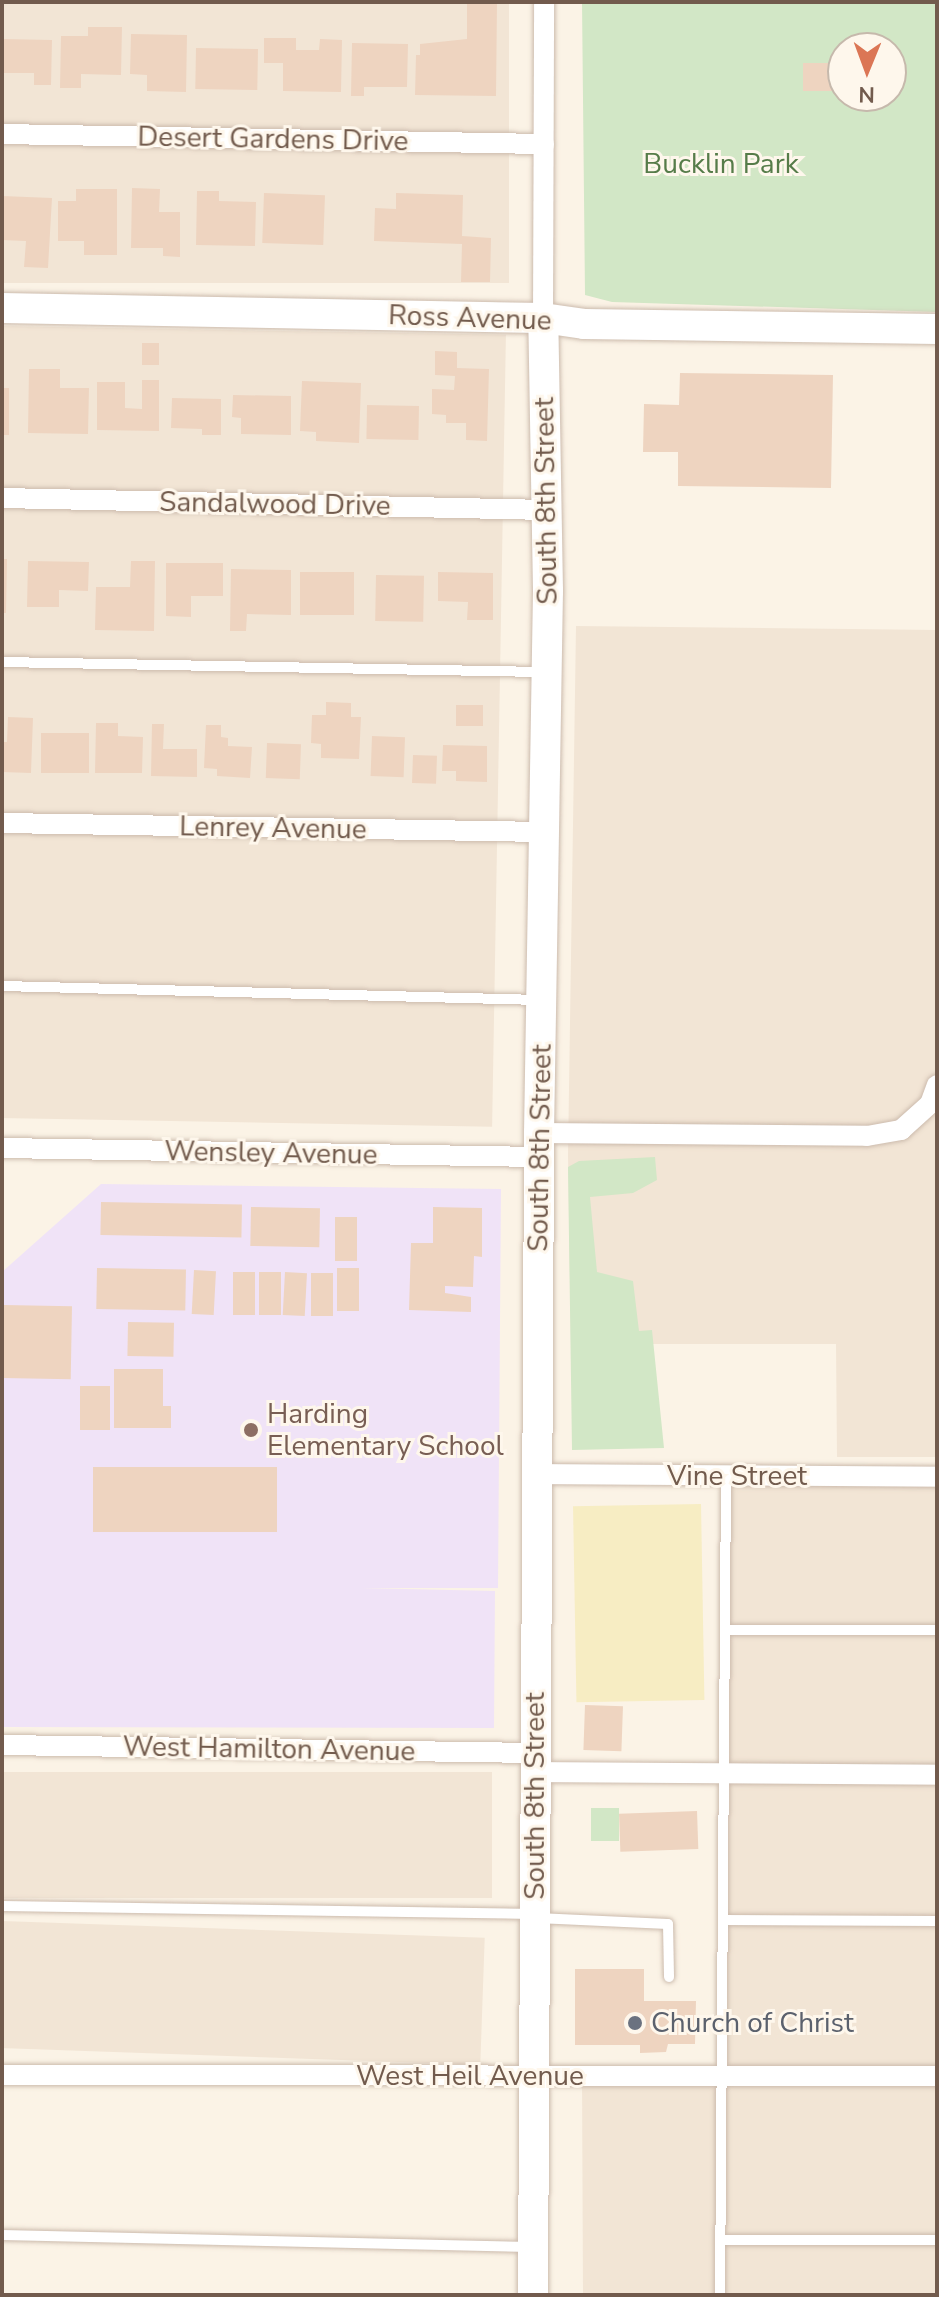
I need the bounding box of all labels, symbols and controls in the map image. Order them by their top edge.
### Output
north arrow [827,32,907,112]
text: N [858,79,875,109]
street label: Desert Gardens Drive [137,120,409,158]
park label: Bucklin Park [643,147,799,181]
street label: Ross Avenue [388,298,552,338]
street label: South 8th Street [527,397,565,605]
street label: Sandalwood Drive [159,485,391,523]
street label: Lenrey Avenue [179,810,367,846]
street label: South 8th Street [521,1044,559,1252]
street label: Wensley Avenue [164,1134,378,1172]
place label: Harding Elementary School [267,1397,504,1463]
marker: Harding Elementary School [242,1421,260,1439]
street label: Vine Street [667,1459,807,1493]
street label: South 8th Street [518,1692,552,1900]
street label: West Hamilton Avenue [122,1730,416,1768]
place label: Church of Christ [651,2006,854,2040]
marker: Church of Christ [626,2014,644,2032]
street label: West Heil Avenue [356,2059,584,2093]

